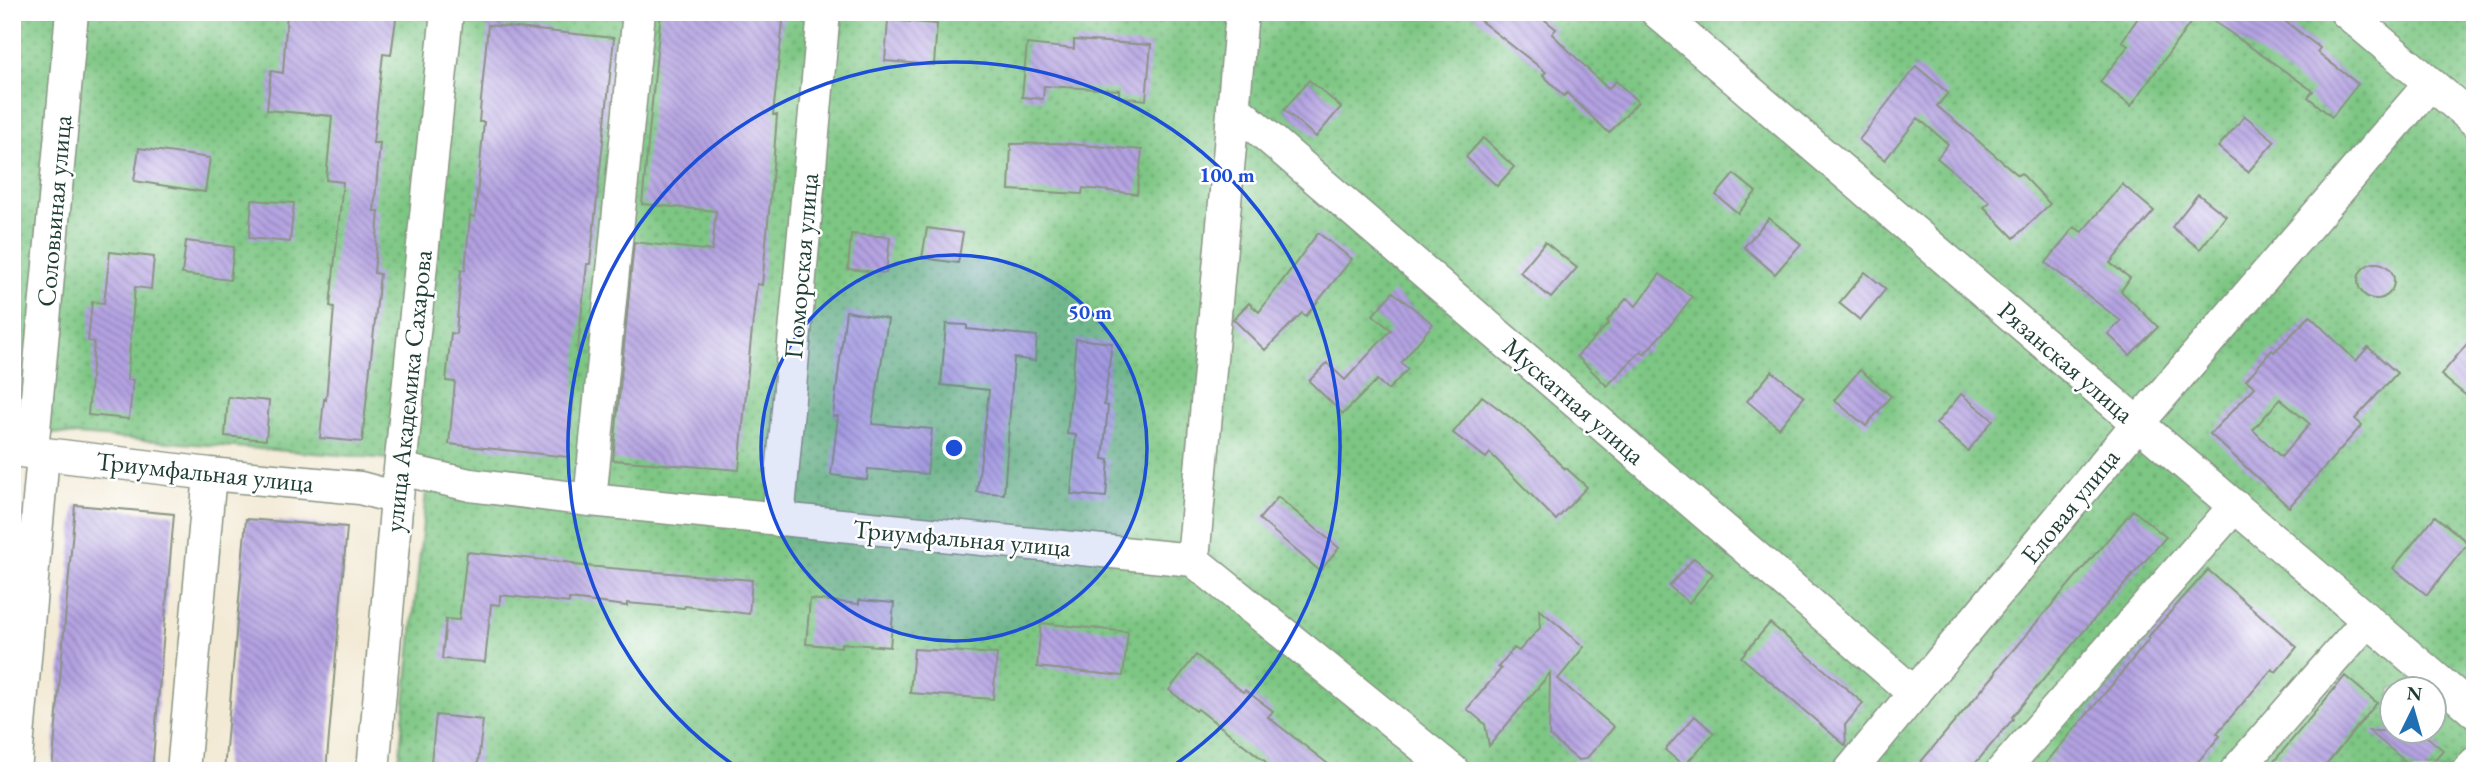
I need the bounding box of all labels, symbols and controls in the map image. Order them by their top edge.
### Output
street label: Соловьиная улица [29,113,79,308]
text: 100 m [1199,161,1255,188]
street label: Поморская улица [776,171,826,361]
street label: улица Академика Сахарова [376,248,440,534]
street label: Рязанская улица [1991,294,2142,431]
text: 50 m [1068,298,1112,325]
street label: Мускатная улица [1496,330,1653,473]
centre of rings [942,436,966,460]
street label: Еловая улица [2013,441,2127,571]
street label: Триумфальная улица [94,444,316,500]
street label: Триумфальная улица [852,512,1073,565]
north arrow [2378,674,2448,744]
text: N [2406,680,2424,707]

